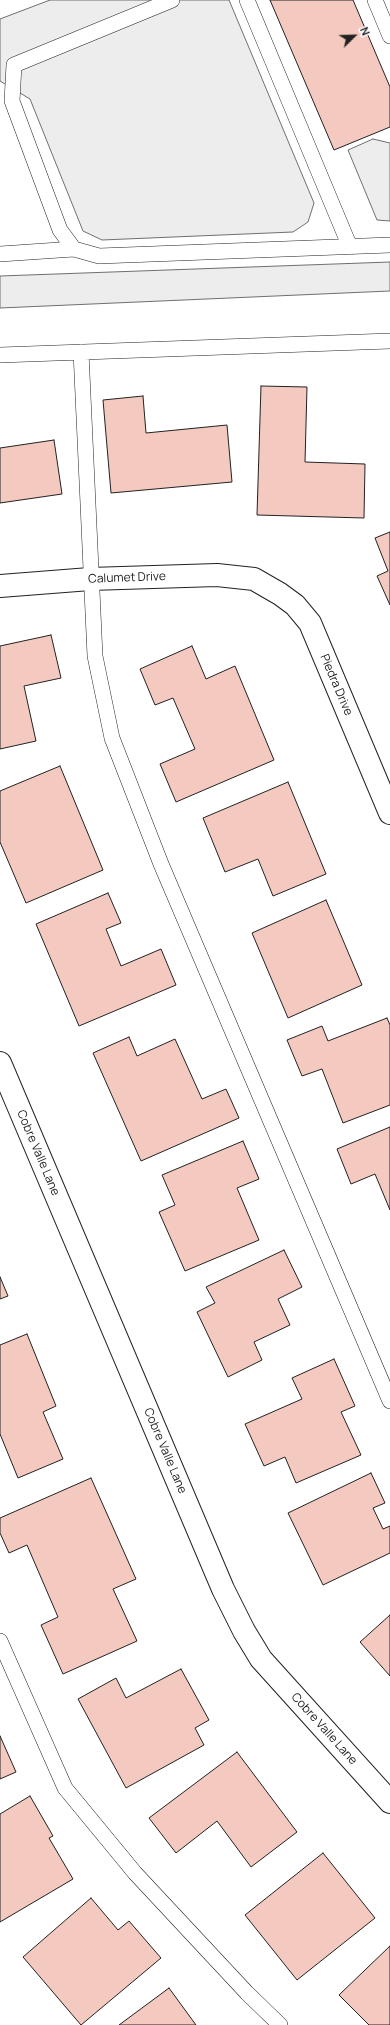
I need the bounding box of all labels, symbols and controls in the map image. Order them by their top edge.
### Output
north arrow [334,16,374,56]
text: N [357,25,374,38]
street label: Calumet Drive [88,569,166,587]
street label: Piedra Drive [317,652,355,718]
street label: Cobre Valle Lane [13,1108,63,1198]
street label: Cobre Valle Lane [140,1406,190,1496]
street label: Cobre Valle Lane [288,1690,360,1768]

